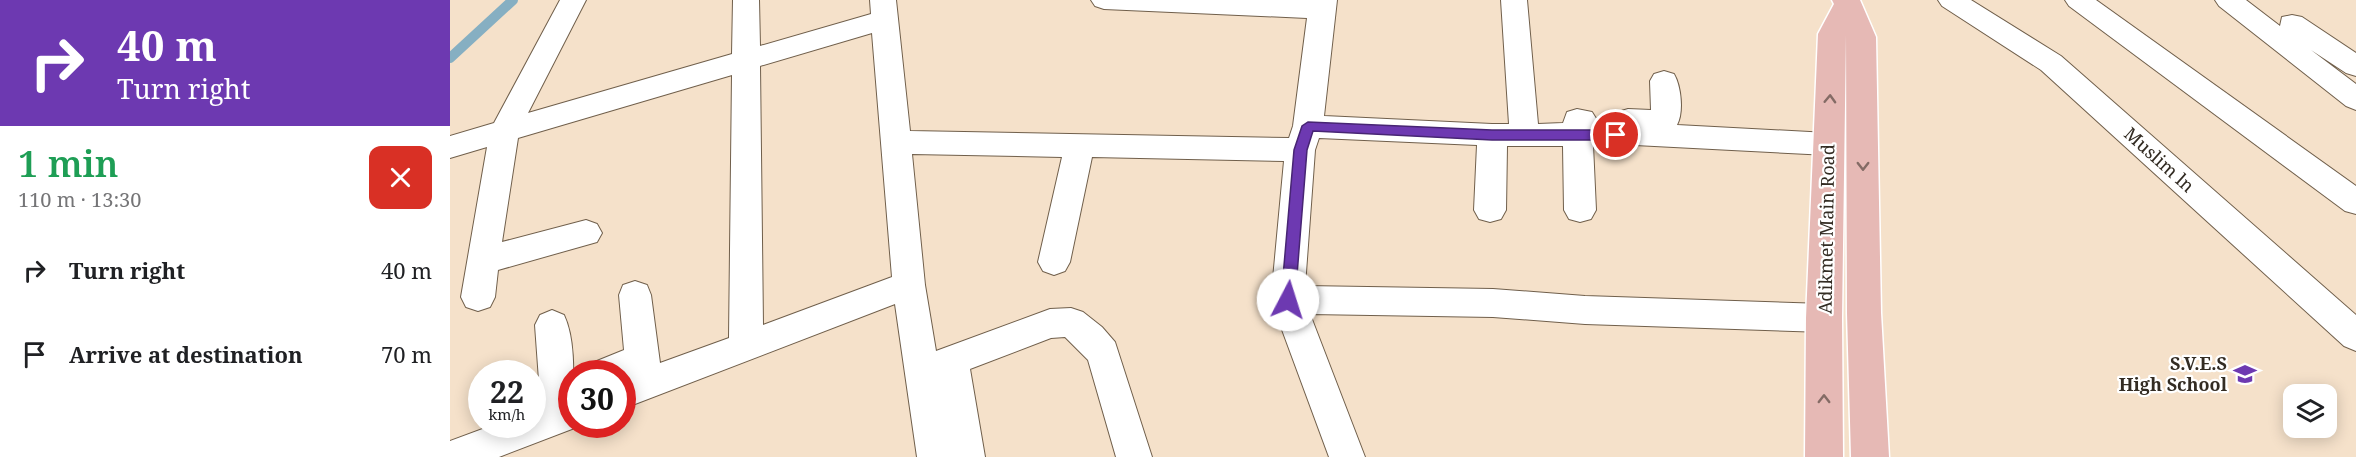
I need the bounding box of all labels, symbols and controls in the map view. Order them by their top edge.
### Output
text: 40 m [117,16,217,73]
icon: right [18,24,96,102]
text: Turn right [117,70,250,107]
one-way arrow [1824,94,1836,103]
pin [1590,109,1641,160]
icon: arrive [1599,118,1632,151]
street label: Muslim ln [2119,121,2200,197]
text: 1 min [18,139,119,188]
street label: Adikmet Main Road [1813,144,1839,314]
button: close [369,146,432,209]
one-way arrow [1857,161,1869,170]
text: 110 m · 13:30 [18,186,141,213]
icon: right [18,254,51,287]
text: Turn right [69,255,185,285]
text: 40 m [381,255,432,285]
position arrow [1256,268,1320,332]
icon: arrive [18,338,51,371]
text: Arrive at destination [69,339,303,369]
text: 70 m [381,339,432,369]
place label: S.V.E.S High School [2119,351,2228,396]
speed limit sign: 30 [558,360,636,438]
school or university icon: S.V.E.S High School [2232,361,2258,387]
text: 22 [490,371,524,412]
map controls [2283,384,2337,438]
button: layers [2283,384,2337,438]
one-way arrow [1818,394,1830,403]
text: km/h [489,404,525,424]

